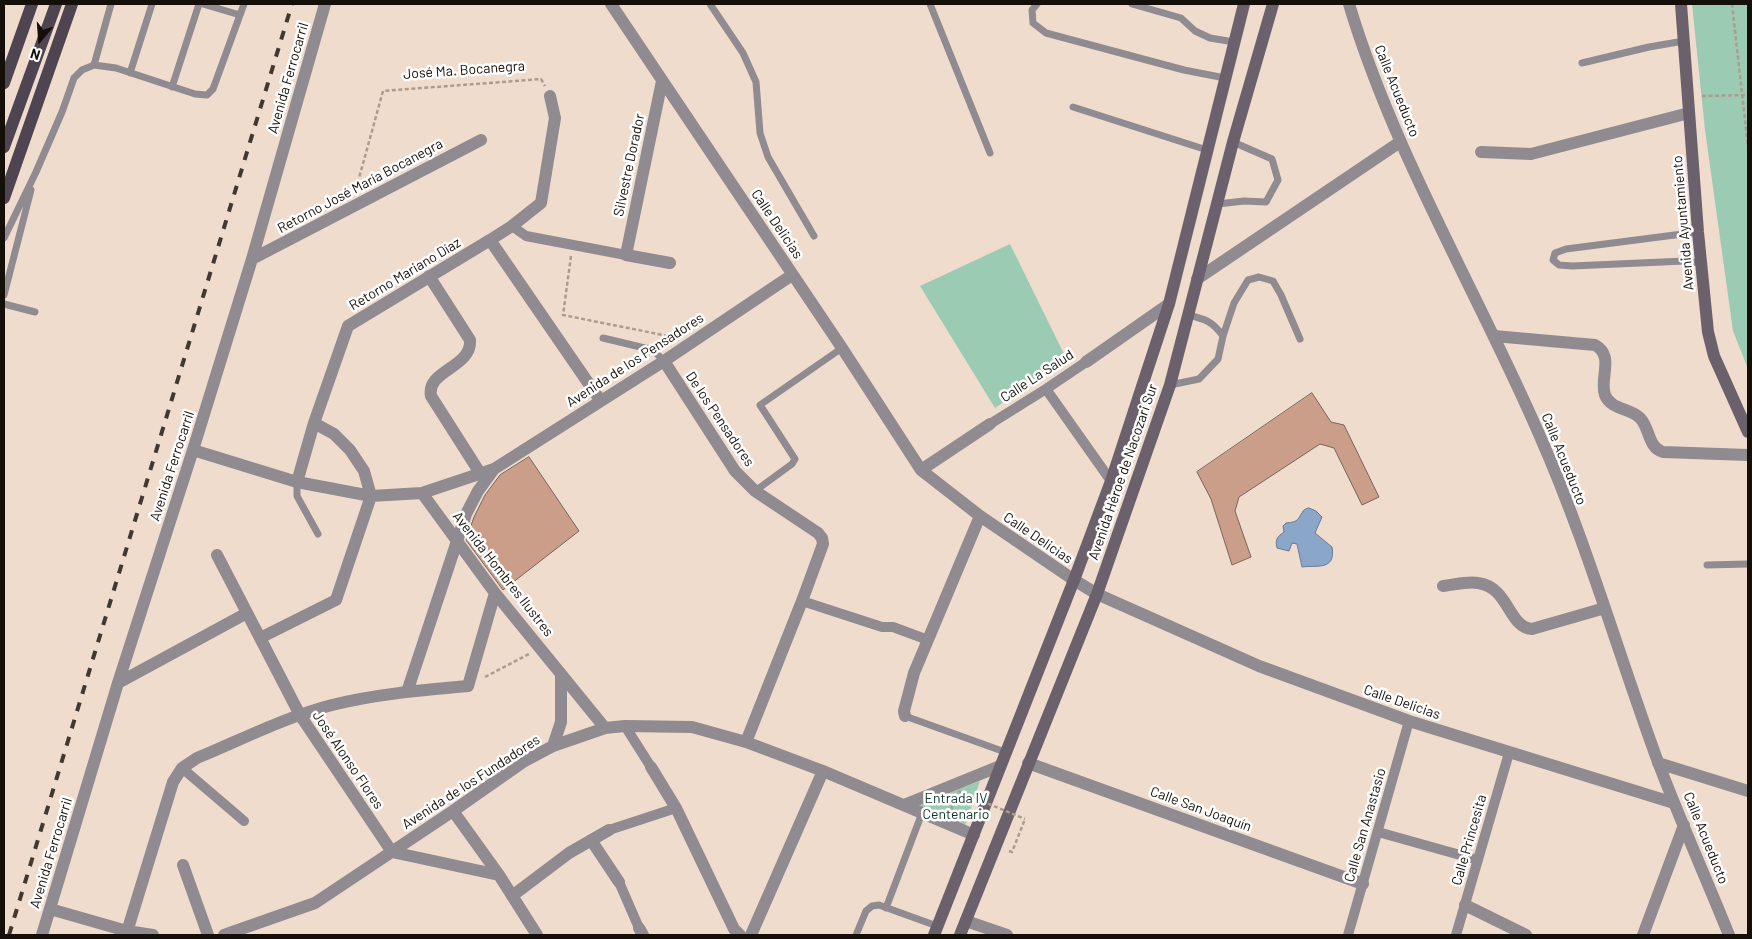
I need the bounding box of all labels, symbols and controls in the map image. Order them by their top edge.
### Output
north arrow [15,15,65,65]
street label: Avenida Ferrocarril [264,21,312,135]
street label: Calle Acueducto [1371,43,1423,139]
text: N [28,45,42,64]
street label: José Ma. Bocanegra [403,57,525,83]
street label: Silvestre Dorador [610,112,648,218]
street label: Retorno José María Bocanegra [275,135,445,237]
street label: Avenida Ayuntamiento [1669,155,1697,291]
street label: Calle Delicias [748,186,806,262]
street label: Retorno Mariano Díaz [346,234,464,314]
street label: Avenida de los Pensadores [563,309,707,411]
street label: Calle La Salud [997,346,1077,406]
street label: De los Pensadores [682,368,758,470]
street label: Avenida Héroe de Nacozari Sur [1085,382,1161,562]
street label: Avenida Ferrocarril [146,409,198,523]
street label: Calle Acueducto [1538,411,1590,507]
street label: Avenida Hombres Ilustres [449,508,557,640]
street label: Calle Delicias [1000,509,1076,567]
street label: Calle Delicias [1361,681,1443,723]
street label: José Alonso Flores [309,708,387,812]
street label: Avenida de los Fundadores [399,731,543,833]
street label: Calle San Anastasio [1341,766,1389,884]
street label: Calle San Joaquín [1148,783,1254,835]
park label: Entrada IV Centenario [923,790,989,822]
street label: Calle Acueducto [1680,790,1732,886]
street label: Calle Princesita [1448,793,1490,887]
street label: Avenida Ferrocarril [26,796,76,910]

